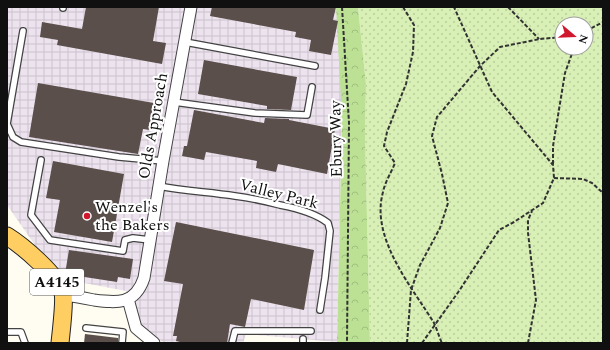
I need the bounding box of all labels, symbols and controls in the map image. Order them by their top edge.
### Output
north arrow [554,16,594,56]
text: N [573,32,592,46]
street label: Olds Approach [132,71,174,181]
street label: Ebury Way [323,99,349,178]
street label: Valley Park [237,173,321,215]
place label: Wenzel's the Bakers [95,195,170,237]
marker: Wenzel's the Bakers [82,211,92,221]
road number: A4145 [30,269,84,295]

